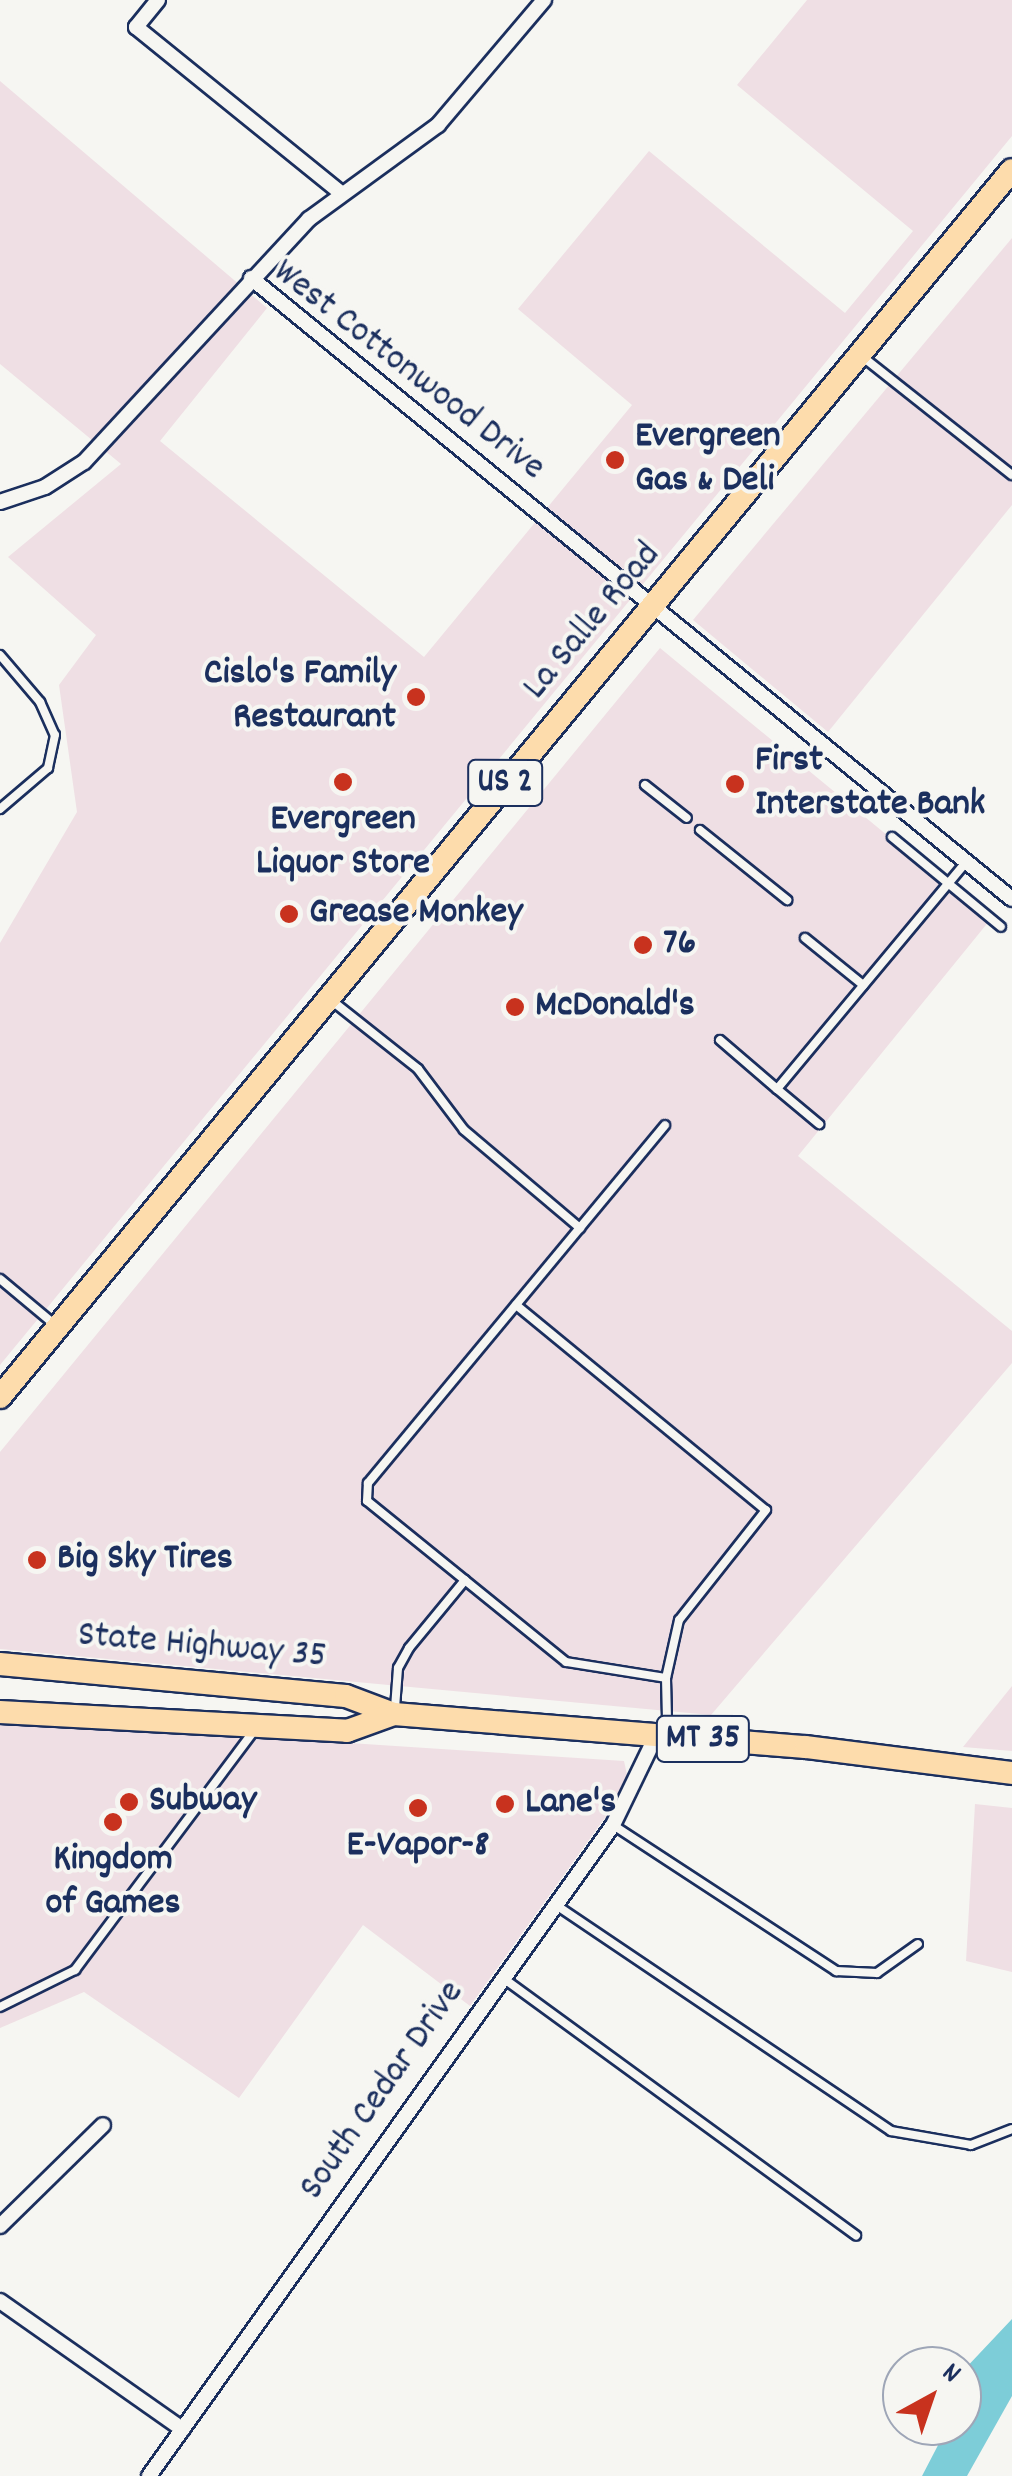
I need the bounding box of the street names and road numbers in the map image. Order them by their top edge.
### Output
street label: West Cottonwood Drive [263,250,553,492]
street label: La Salle Road [514,534,672,710]
road number: US 2 [465,753,545,813]
street label: State Highway 35 [76,1613,328,1681]
road number: MT 35 [656,1709,750,1769]
street label: South Cedar Drive [291,1973,475,2209]

